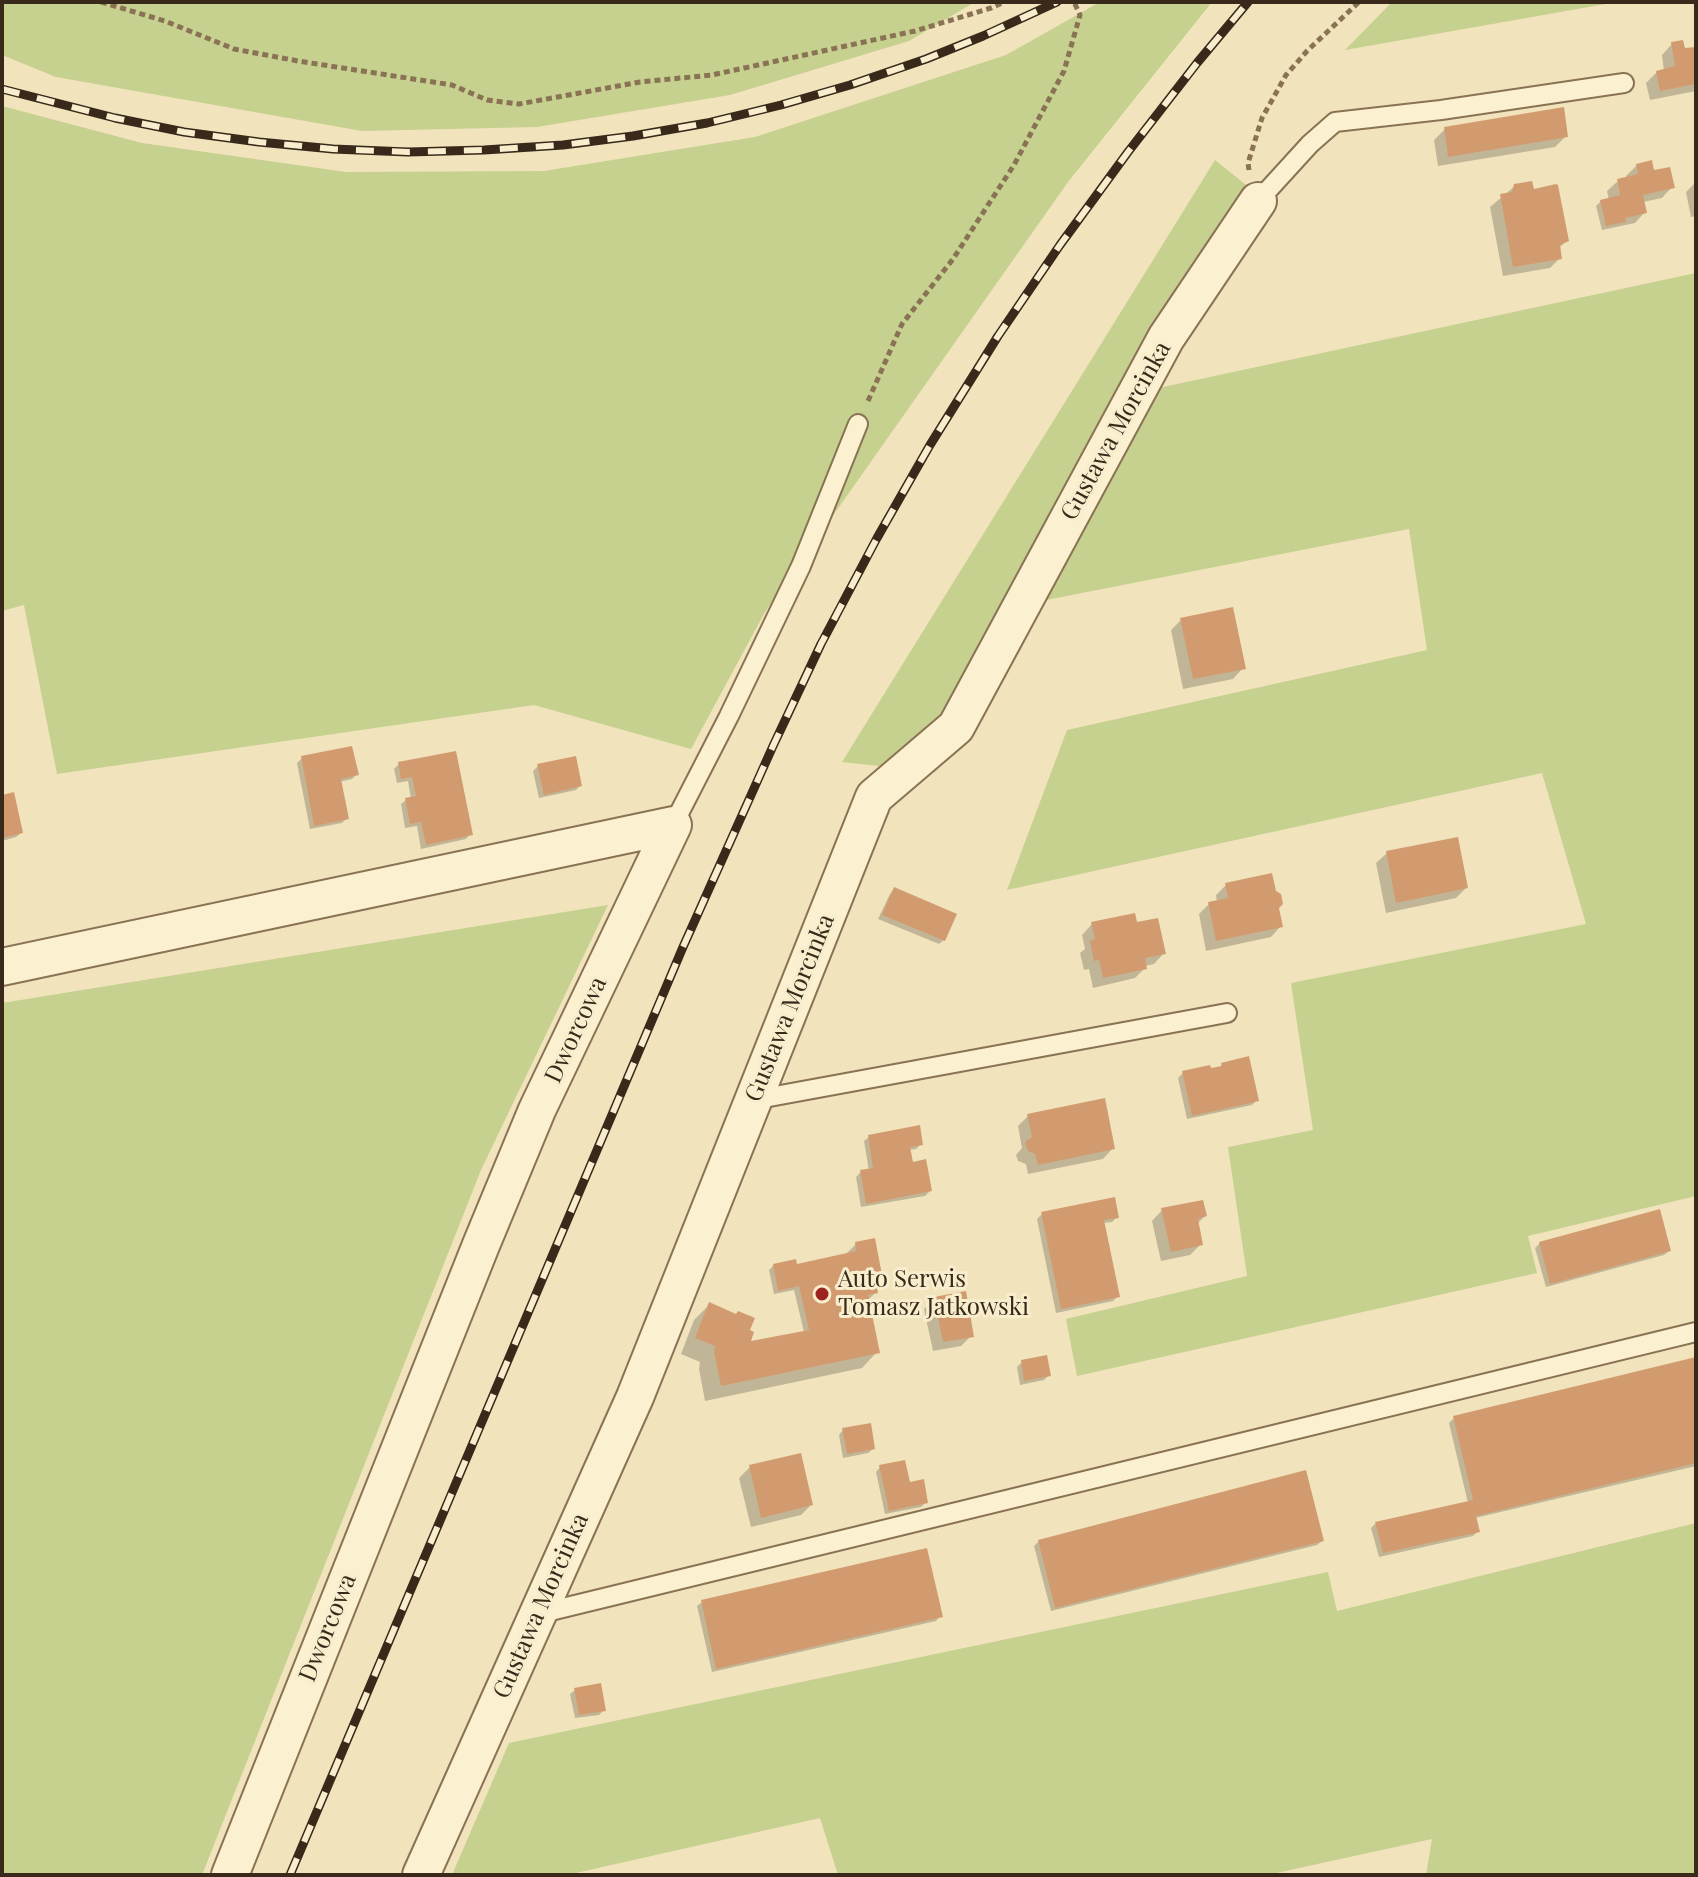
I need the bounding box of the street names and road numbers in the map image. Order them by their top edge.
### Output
street label: Gustawa Morcinka [1055,337,1177,525]
street label: Gustawa Morcinka [739,910,841,1106]
street label: Dworcowa [539,972,613,1088]
street label: Gustawa Morcinka [487,1509,595,1703]
street label: Dworcowa [293,1570,363,1686]

